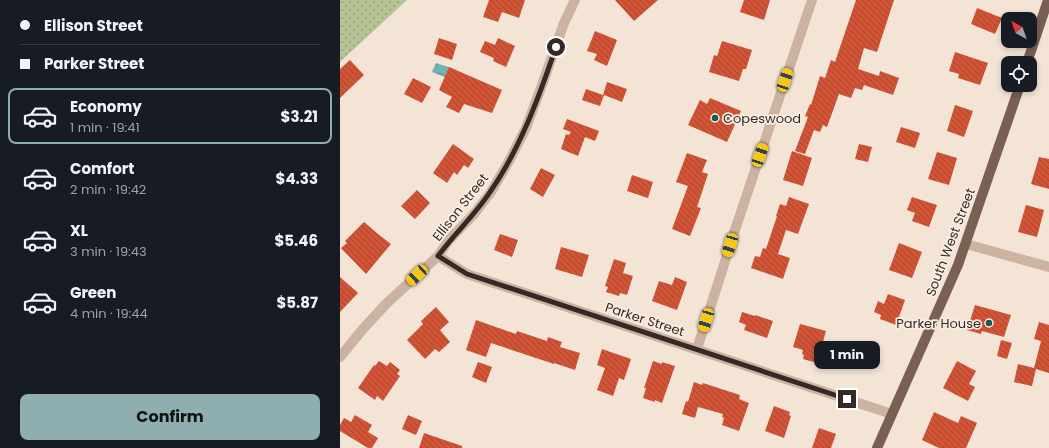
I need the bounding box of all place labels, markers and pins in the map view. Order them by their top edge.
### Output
place label: Copeswood [723,109,801,128]
marker: Copeswood [710,113,720,123]
place label: Parker House [896,314,981,333]
marker: Parker House [984,318,994,328]

